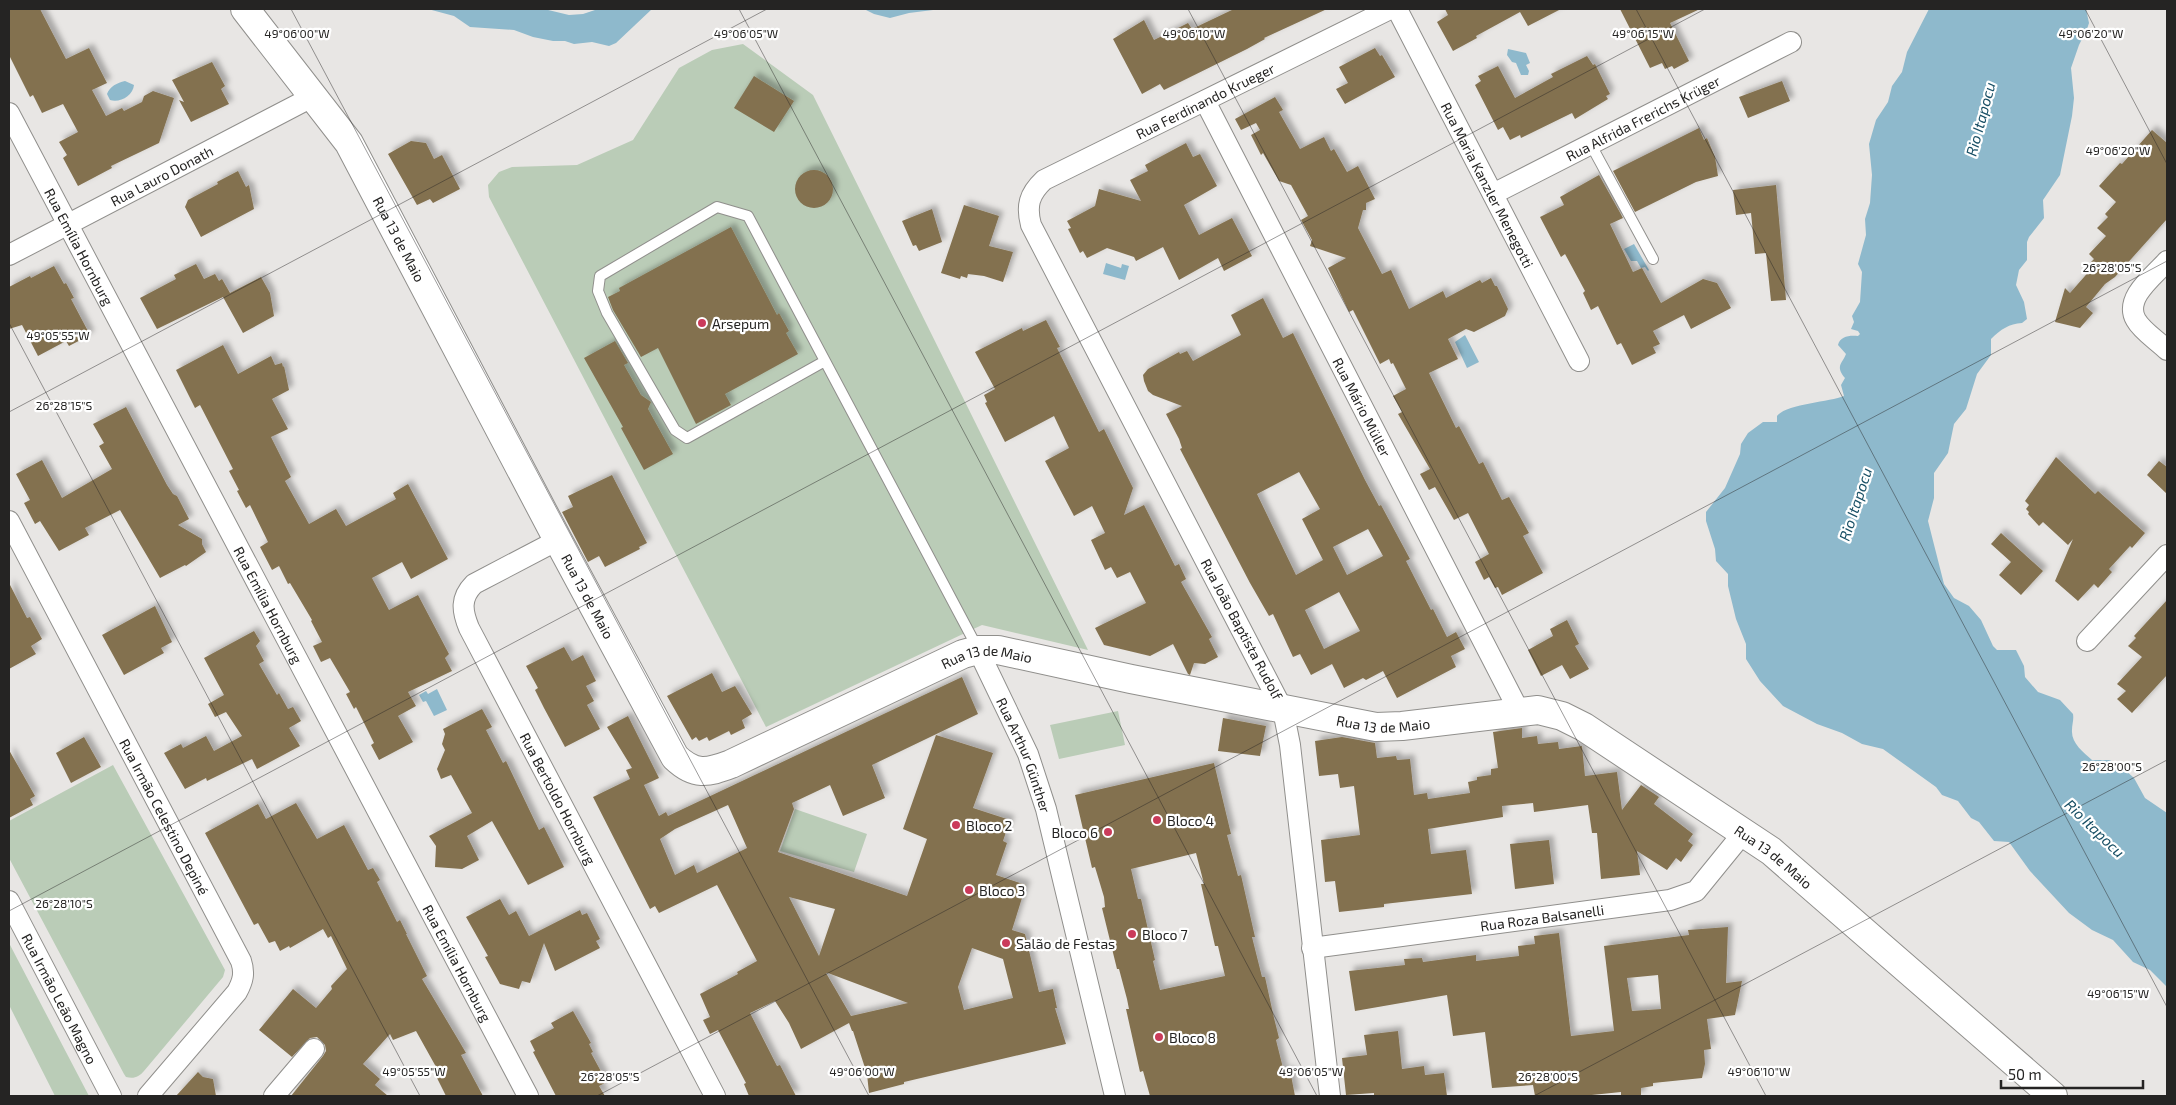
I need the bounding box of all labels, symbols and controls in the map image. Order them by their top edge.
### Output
text: 49°06'00"W [264,26,330,40]
text: 49°06'05"W [714,26,778,40]
text: 49°06'10"W [1163,26,1225,40]
text: 49°06'15"W [1612,26,1674,40]
text: 49°06'20"W [2059,26,2123,40]
street label: Rua Ferdinando Krueger [1133,59,1278,142]
street label: Rua Alfrida Frerichs Krüger [1563,71,1723,164]
water label: Rio Itapocu [1961,80,1999,158]
street label: Rua Maria Kanzler Menegotti [1438,99,1538,271]
street label: Rua Lauro Donath [107,142,216,209]
text: 49°06'20"W [2086,143,2150,157]
street label: Rua Emília Hornburg [42,185,117,308]
street label: Rua 13 de Maio [370,193,429,285]
text: 26°28'05"S [2082,260,2142,274]
place label: Arsepum [712,315,769,332]
marker: Arsepum [696,317,708,329]
text: 49°05'55"W [26,328,90,342]
street label: Rua Mário Müller [1330,354,1395,460]
text: 26°28'15"S [36,398,93,412]
water label: Rio Itapocu [1835,465,1875,543]
street label: Rua Emília Hornburg [231,543,307,666]
street label: Rua 13 de Maio [558,551,618,642]
street label: Rua João Baptista Rudolf [1198,556,1287,703]
street label: Rua 13 de Maio [938,641,1034,672]
street label: Rua Arthur Günther [994,695,1055,814]
street label: Rua 13 de Maio [1335,711,1431,735]
street label: Rua Bertoldo Hornburg [517,730,600,867]
street label: Rua Irmão Celestino Depiné [117,735,213,897]
text: 26°28'00"S [2082,759,2142,773]
water label: Rio Itapocu [2061,795,2129,861]
place label: Bloco 4 [1167,812,1214,829]
marker: Bloco 4 [1151,814,1163,826]
place label: Bloco 2 [966,817,1013,834]
marker: Bloco 2 [950,819,962,831]
street label: Rua 13 de Maio [1732,821,1816,892]
place label: Bloco 6 [1051,824,1098,841]
marker: Bloco 6 [1102,826,1114,838]
place label: Bloco 3 [979,882,1025,899]
marker: Bloco 3 [963,884,975,896]
text: 26°28'10"S [35,896,93,910]
street label: Rua Roza Balsanelli [1479,900,1605,934]
street label: Rua Emília Hornburg [420,901,496,1024]
place label: Bloco 7 [1142,926,1188,943]
marker: Bloco 7 [1126,928,1138,940]
street label: Rua Irmão Leão Magno [19,930,101,1067]
place label: Salão de Festas [1016,935,1115,952]
marker: Salão de Festas [1000,937,1012,949]
text: 49°06'15"W [2087,986,2149,1000]
place label: Bloco 8 [1169,1029,1216,1046]
marker: Bloco 8 [1153,1031,1165,1043]
scale bar [2001,1058,2144,1090]
text: 49°05'55"W [382,1064,446,1078]
text: 49°06'00"W [829,1064,895,1078]
text: 49°06'05"W [1279,1064,1343,1078]
text: 49°06'10"W [1728,1064,1790,1078]
text: 50 m [2008,1065,2042,1083]
text: 26°28'05"S [580,1069,640,1083]
text: 26°28'00"S [1518,1069,1578,1083]

